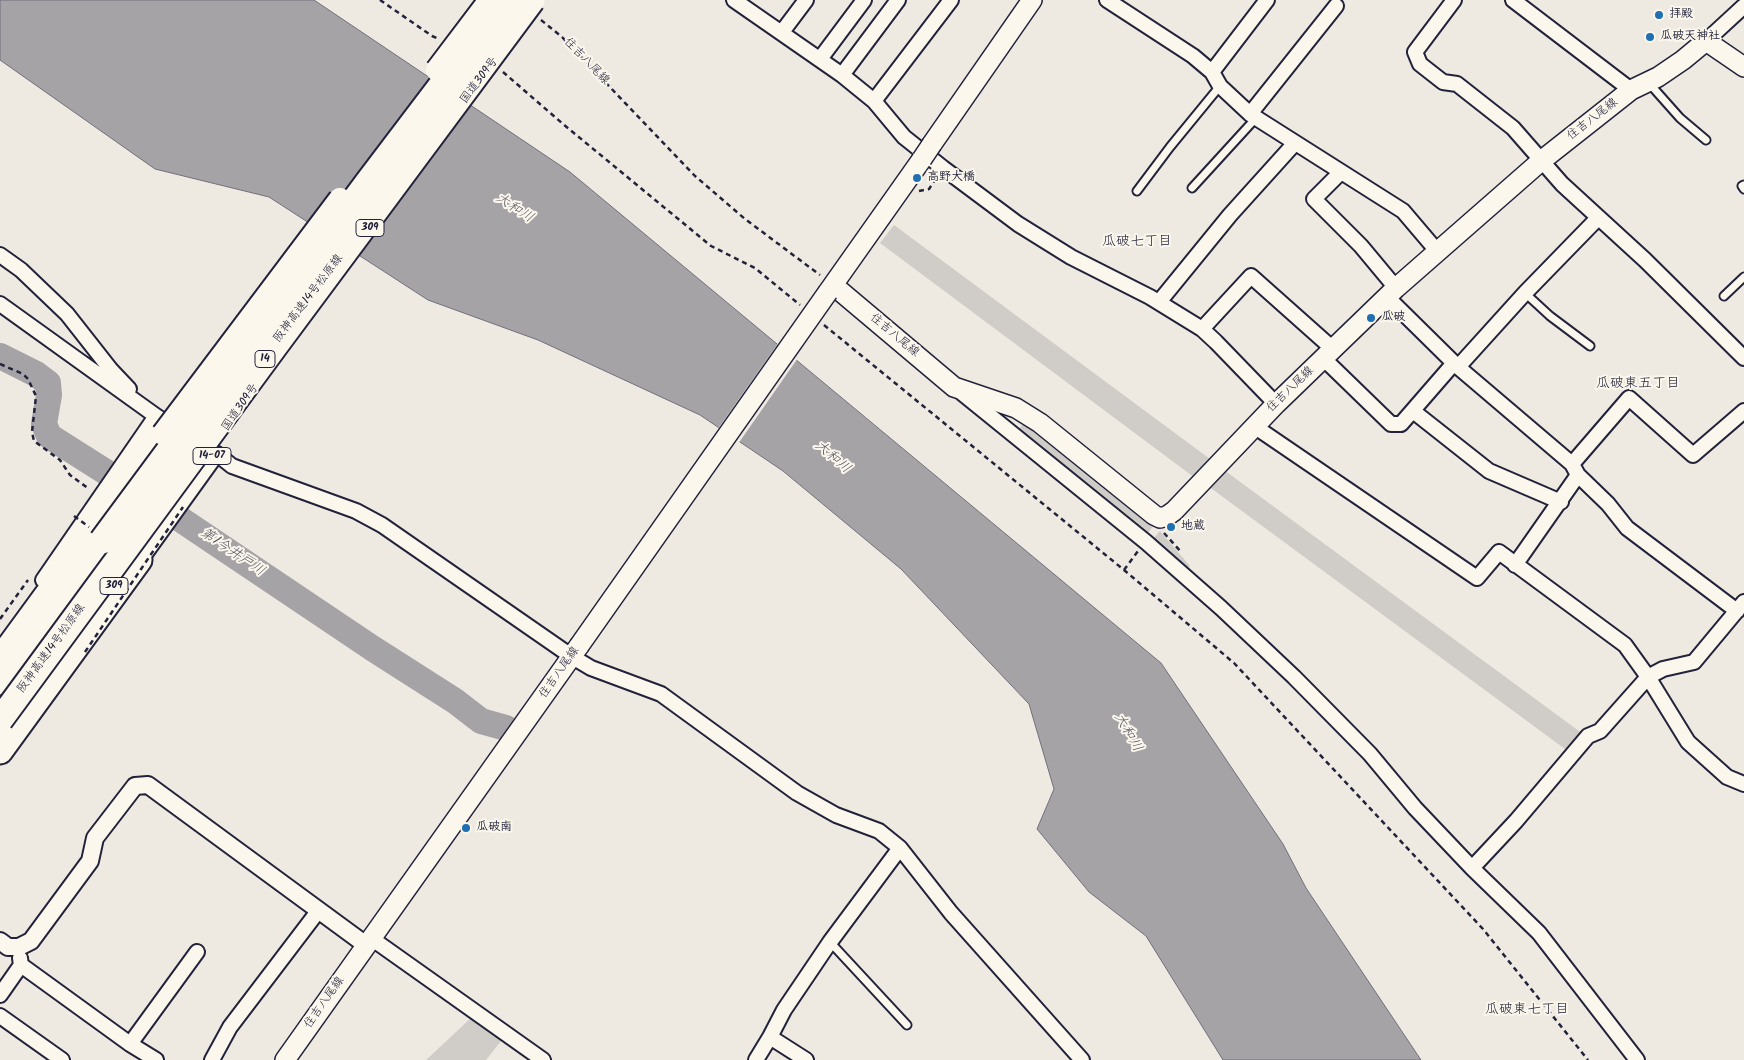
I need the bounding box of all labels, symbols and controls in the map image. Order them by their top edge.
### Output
place label: 拝殿 [1669,8,1693,22]
marker: 拝殿 [1653,9,1665,21]
place label: 瓜破天神社 [1660,30,1720,44]
marker: 瓜破天神社 [1644,31,1656,43]
street label: 住吉八尾線 [560,35,612,89]
street label: 国道309号 [458,55,502,107]
street label: 住吉八尾線 [1565,96,1621,144]
place label: 高野大橋 [927,171,975,185]
marker: 高野大橋 [911,172,923,184]
water label: 大和川 [492,191,536,227]
road number: 309 [356,220,384,237]
district label: 瓜破七丁目 [1102,235,1172,251]
street label: 阪神高速14号松原線 [271,252,347,346]
street label: 住吉八尾線 [866,311,922,361]
place label: 瓜破 [1381,311,1405,325]
marker: 瓜破 [1365,312,1377,324]
road number: 14 [255,350,275,368]
street label: 住吉八尾線 [1264,364,1318,416]
district label: 瓜破東五丁目 [1596,377,1680,393]
street label: 国道309号 [219,381,263,435]
water label: 大和川 [811,438,853,478]
road number: 14-07 [193,448,231,464]
place label: 地蔵 [1181,520,1205,534]
marker: 地蔵 [1165,521,1177,533]
water label: 第1今井戸川 [196,525,268,581]
road number: 309 [100,578,128,594]
street label: 阪神高速14号松原線 [15,602,89,696]
street label: 住吉八尾線 [537,644,583,702]
water label: 大和川 [1109,711,1145,755]
place label: 瓜破南 [476,821,512,835]
marker: 瓜破南 [460,822,472,834]
street label: 住吉八尾線 [302,974,348,1032]
district label: 瓜破東七丁目 [1485,1003,1569,1019]

